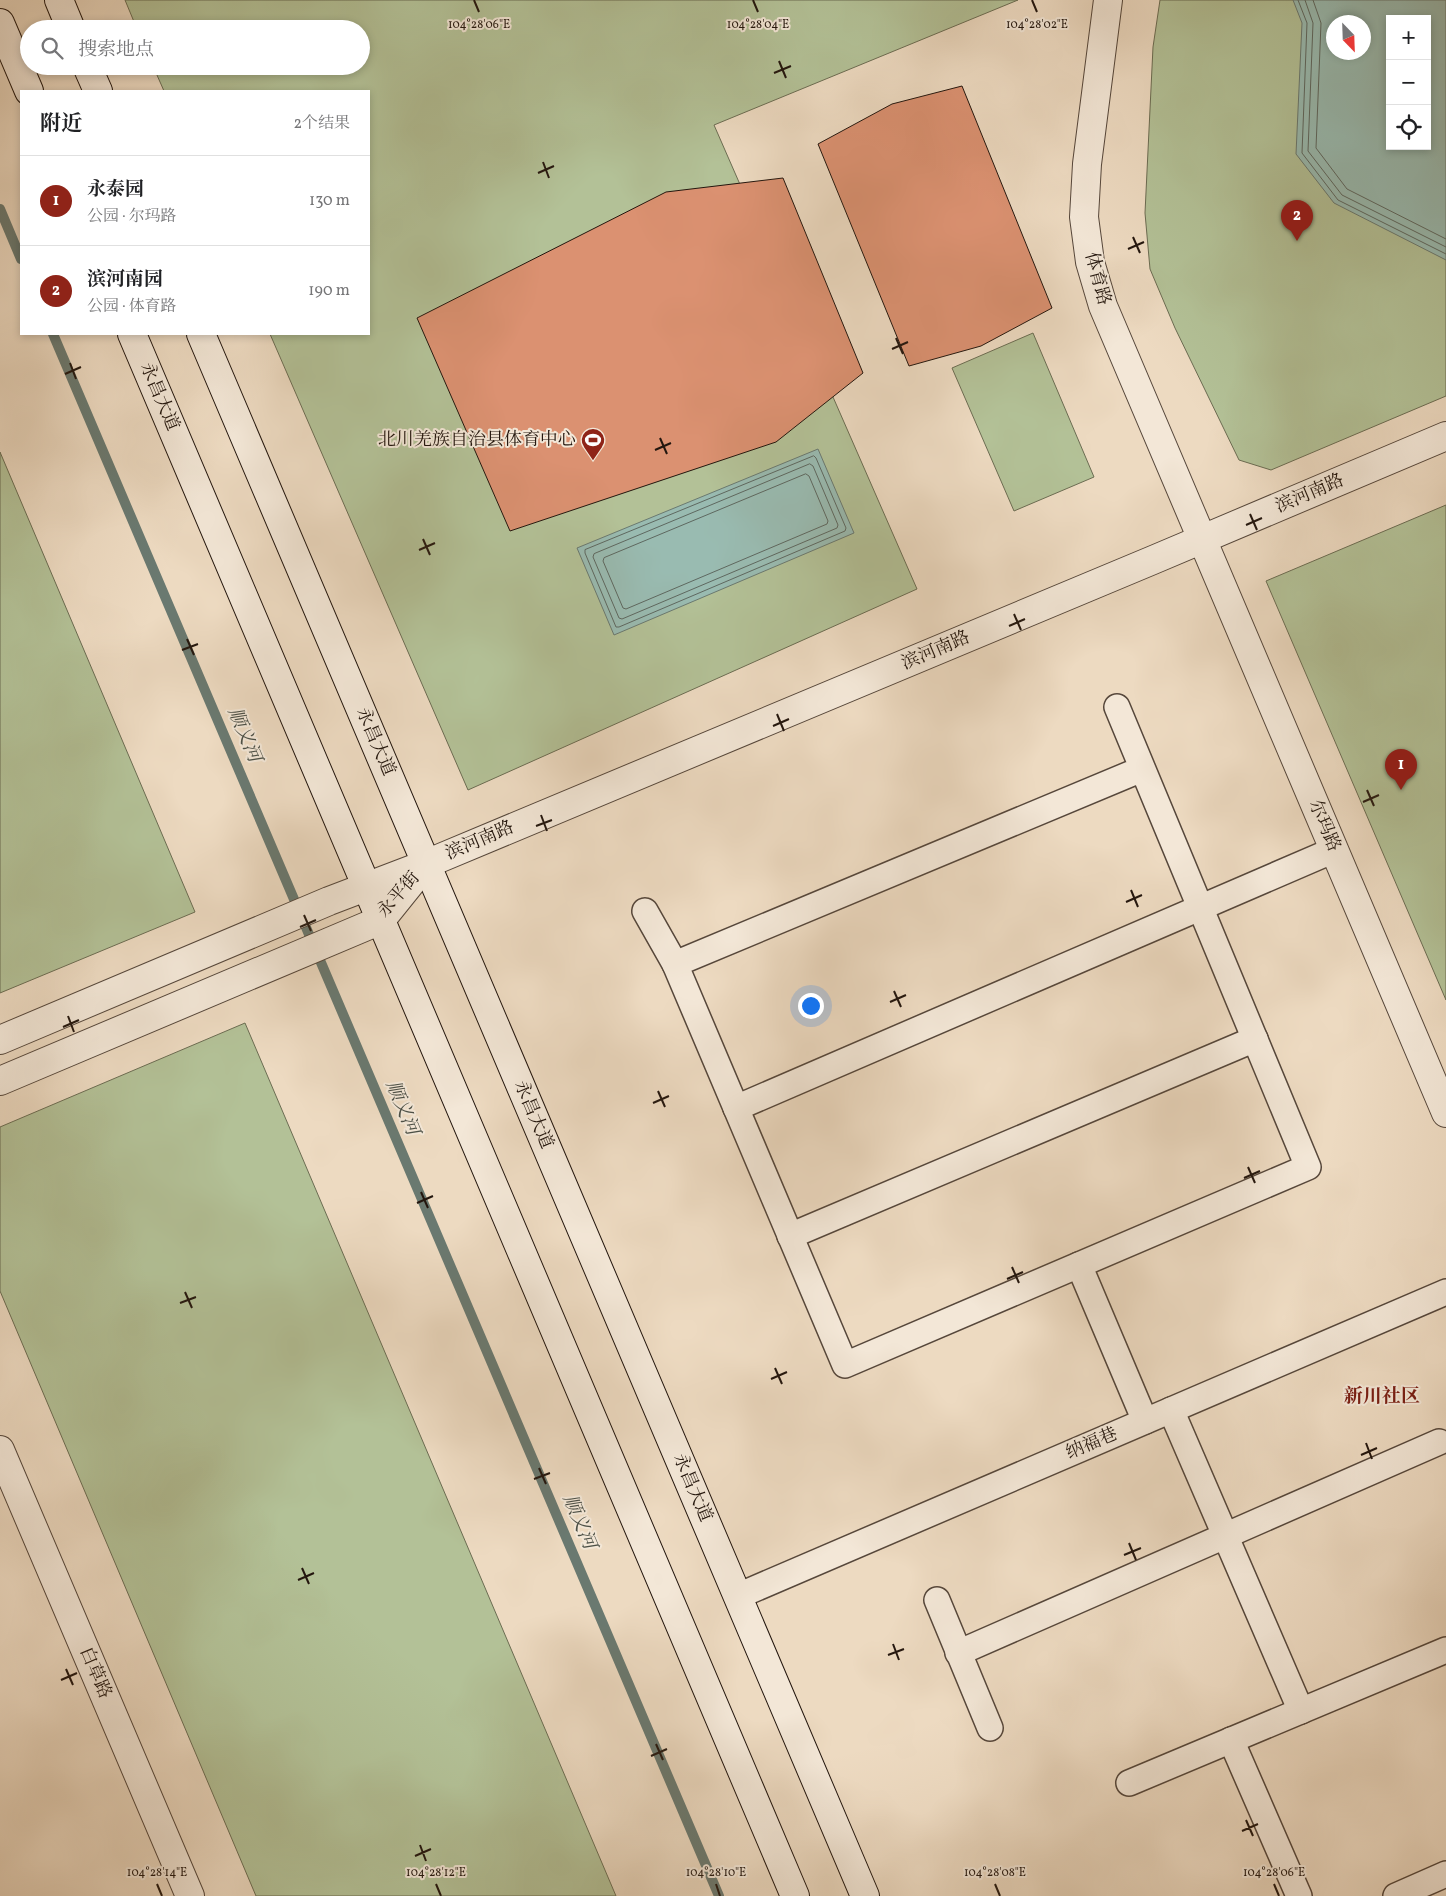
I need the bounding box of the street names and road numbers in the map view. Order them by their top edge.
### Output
street label: 体育路 [1078,250,1116,308]
street label: 永昌大道 [133,359,185,435]
street label: 滨河南路 [1272,468,1348,520]
street label: 滨河南路 [898,625,974,677]
street label: 永昌大道 [349,704,401,780]
street label: 尔玛路 [1302,796,1346,856]
street label: 滨河南路 [442,815,518,867]
street label: 永平街 [372,866,426,924]
street label: 永昌大道 [507,1077,559,1153]
street label: 纳福巷 [1062,1422,1122,1466]
street label: 永昌大道 [666,1450,718,1526]
street label: 白草路 [73,1643,117,1703]

